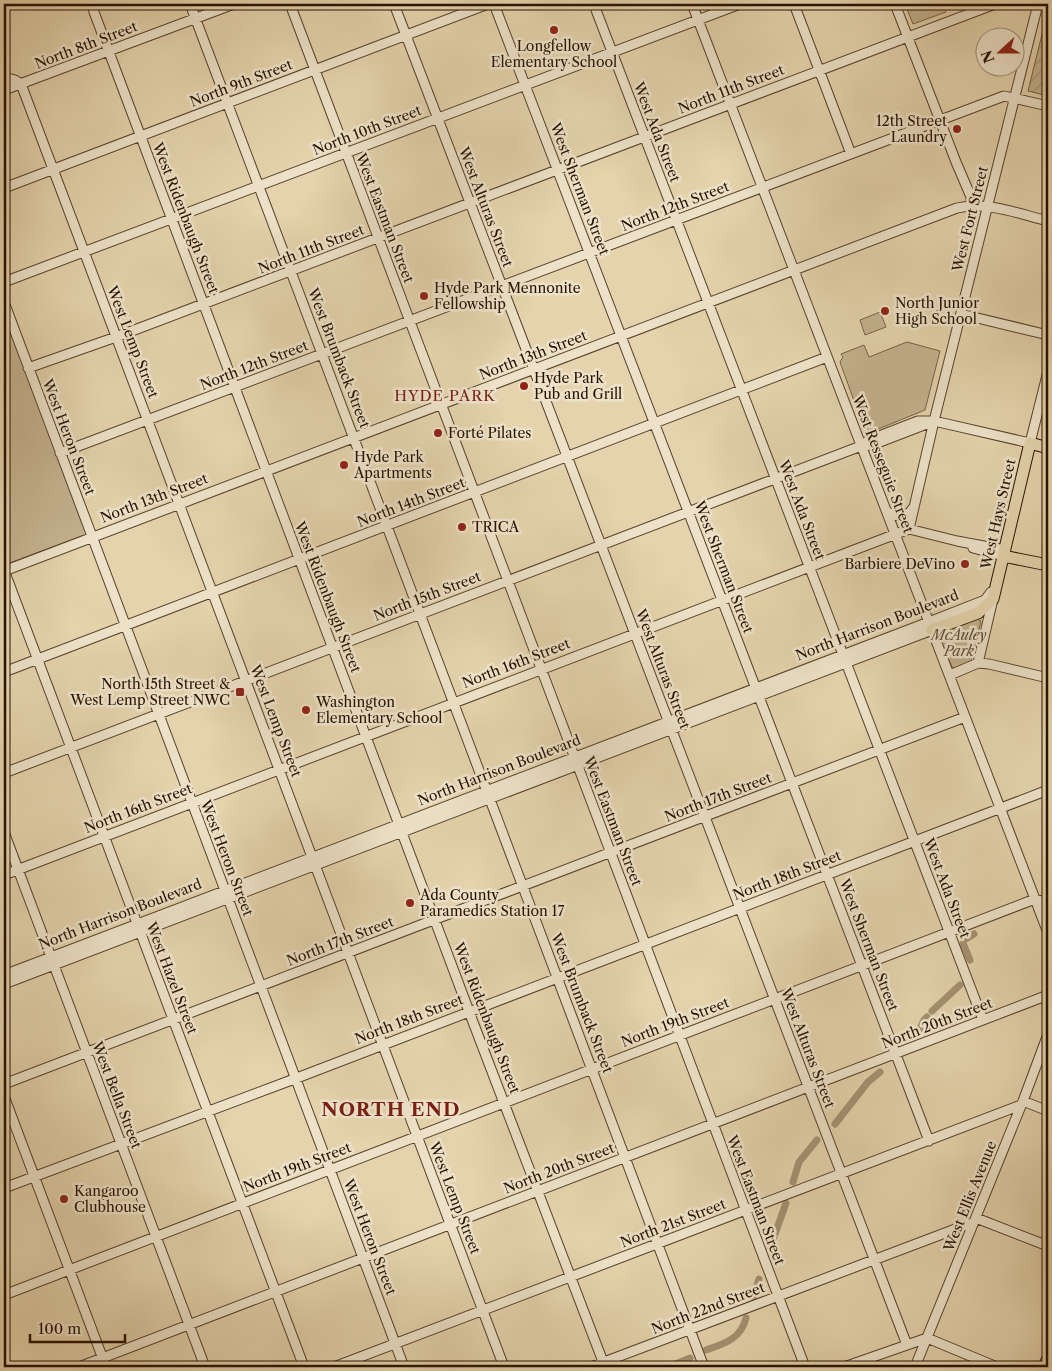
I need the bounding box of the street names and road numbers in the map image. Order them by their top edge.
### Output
street label: North 8th Street [32,17,140,73]
street label: North 9th Street [187,55,295,111]
street label: North 11th Street [675,61,787,117]
street label: West Ada Street [629,79,684,184]
street label: North 10th Street [310,101,424,159]
street label: West Sherman Street [546,119,614,258]
street label: West Ridenbaugh Street [149,139,223,296]
street label: West Alturas Street [454,144,517,270]
street label: West Eastman Street [352,150,418,285]
street label: West Fort Street [948,164,992,275]
street label: North 12th Street [618,177,732,235]
street label: North 11th Street [255,221,367,277]
street label: West Lemp Street [103,282,163,401]
street label: West Brumback Street [304,285,374,431]
street label: North 13th Street [477,326,589,384]
street label: North 12th Street [197,336,311,394]
street label: West Heron Street [38,376,99,498]
street label: West Resseguie Street [848,392,918,536]
street label: West Ada Street [774,457,829,562]
street label: West Hays Street [976,457,1019,572]
street label: North 13th Street [98,469,210,527]
street label: North 14th Street [354,473,468,531]
street label: West Sherman Street [690,497,758,636]
street label: West Ridenbaugh Street [291,518,365,675]
street label: North 15th Street [371,567,483,625]
street label: North Harrison Boulevard [793,585,961,664]
street label: West Alturas Street [631,606,694,732]
street label: North 16th Street [459,634,573,692]
street label: West Lemp Street [246,661,306,780]
street label: North Harrison Boulevard [415,730,583,809]
street label: West Eastman Street [580,753,646,888]
street label: North 17th Street [662,768,774,826]
street label: North 16th Street [81,779,195,837]
street label: West Heron Street [196,797,257,919]
street label: West Ada Street [919,835,974,940]
street label: North 18th Street [730,846,844,904]
street label: North Harrison Boulevard [36,874,204,953]
street label: West Sherman Street [835,875,903,1014]
street label: North 17th Street [284,912,396,970]
street label: West Hazel Street [142,918,202,1037]
street label: West Brumback Street [547,930,617,1076]
street label: West Ridenbaugh Street [450,939,524,1096]
street label: West Alturas Street [776,985,839,1111]
street label: North 18th Street [352,990,466,1048]
street label: North 19th Street [618,993,732,1051]
street label: North 20th Street [879,994,995,1052]
street label: West Bella Street [88,1038,146,1151]
street label: West Eastman Street [723,1132,789,1267]
street label: North 19th Street [240,1138,354,1196]
street label: West Lemp Street [425,1138,485,1257]
street label: West Ellis Avenue [939,1138,1000,1255]
street label: North 20th Street [501,1139,617,1197]
street label: West Heron Street [339,1176,400,1298]
street label: North 21st Street [618,1195,728,1251]
street label: North 22nd Street [649,1278,767,1338]

